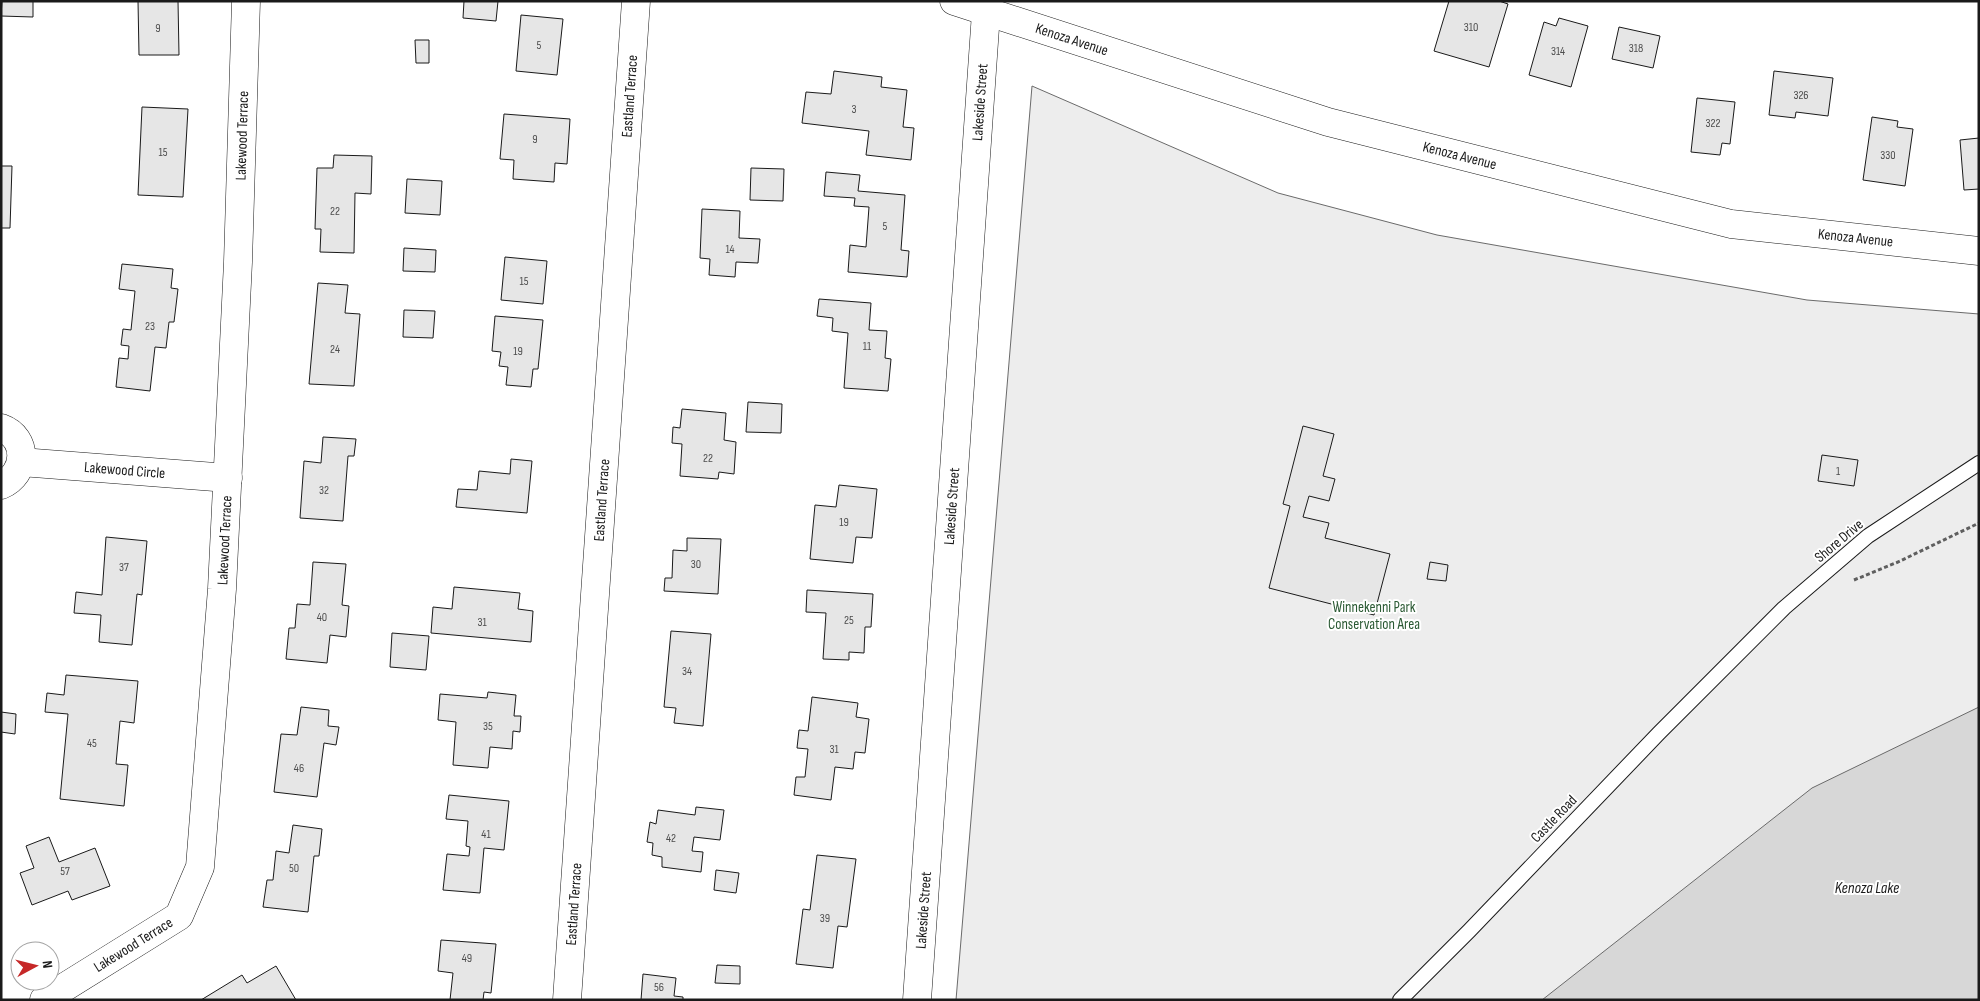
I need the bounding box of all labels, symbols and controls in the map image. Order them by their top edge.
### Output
street label: Kenoza Avenue [1033,19,1111,60]
house number: 310 [1464,20,1478,35]
house number: 9 [155,21,161,36]
house number: 5 [537,38,542,53]
house number: 318 [1629,41,1643,56]
house number: 314 [1551,44,1565,59]
street label: Eastland Terrace [617,54,642,138]
street label: Lakeside Street [968,62,992,141]
house number: 326 [1793,88,1809,103]
street label: Lakewood Terrace [231,91,253,181]
house number: 3 [851,102,857,117]
house number: 322 [1706,116,1721,131]
house number: 9 [532,132,538,147]
street label: Kenoza Avenue [1421,137,1499,174]
house number: 15 [158,145,168,160]
house number: 330 [1880,148,1896,163]
house number: 22 [330,204,340,219]
house number: 5 [883,219,888,234]
street label: Kenoza Avenue [1817,224,1894,251]
house number: 14 [725,242,735,257]
house number: 15 [519,274,529,289]
house number: 23 [145,319,155,334]
house number: 11 [863,339,872,354]
house number: 24 [330,342,340,357]
house number: 19 [513,344,523,359]
house number: 22 [703,451,713,466]
street label: Lakewood Circle [83,457,166,483]
street label: Eastland Terrace [589,458,614,542]
house number: 1 [1836,464,1841,479]
street label: Lakeside Street [939,466,964,545]
house number: 32 [319,483,329,498]
street label: Lakewood Terrace [213,495,236,585]
house number: 19 [839,515,849,530]
street label: Shore Drive [1811,515,1867,567]
house number: 30 [691,557,701,572]
house number: 37 [119,560,129,575]
park label: Winnekenni Park Conservation Area [1328,598,1420,634]
house number: 40 [317,610,327,625]
house number: 25 [844,613,854,628]
house number: 31 [477,615,487,630]
house number: 34 [682,664,692,679]
house number: 35 [483,719,493,734]
house number: 45 [87,736,97,751]
house number: 31 [829,742,839,757]
house number: 46 [294,761,304,776]
street label: Castle Road [1527,791,1581,847]
house number: 41 [481,827,491,842]
house number: 42 [666,831,676,846]
house number: 50 [289,861,299,876]
street label: Eastland Terrace [561,862,586,946]
house number: 57 [60,864,70,879]
street label: Lakeside Street [911,871,935,950]
water label: Kenoza Lake [1835,879,1899,898]
house number: 39 [820,911,830,926]
street label: Lakewood Terrace [90,913,176,976]
north arrow [10,941,60,991]
house number: 49 [462,951,472,966]
text: N [39,960,56,969]
house number: 56 [654,980,664,995]

